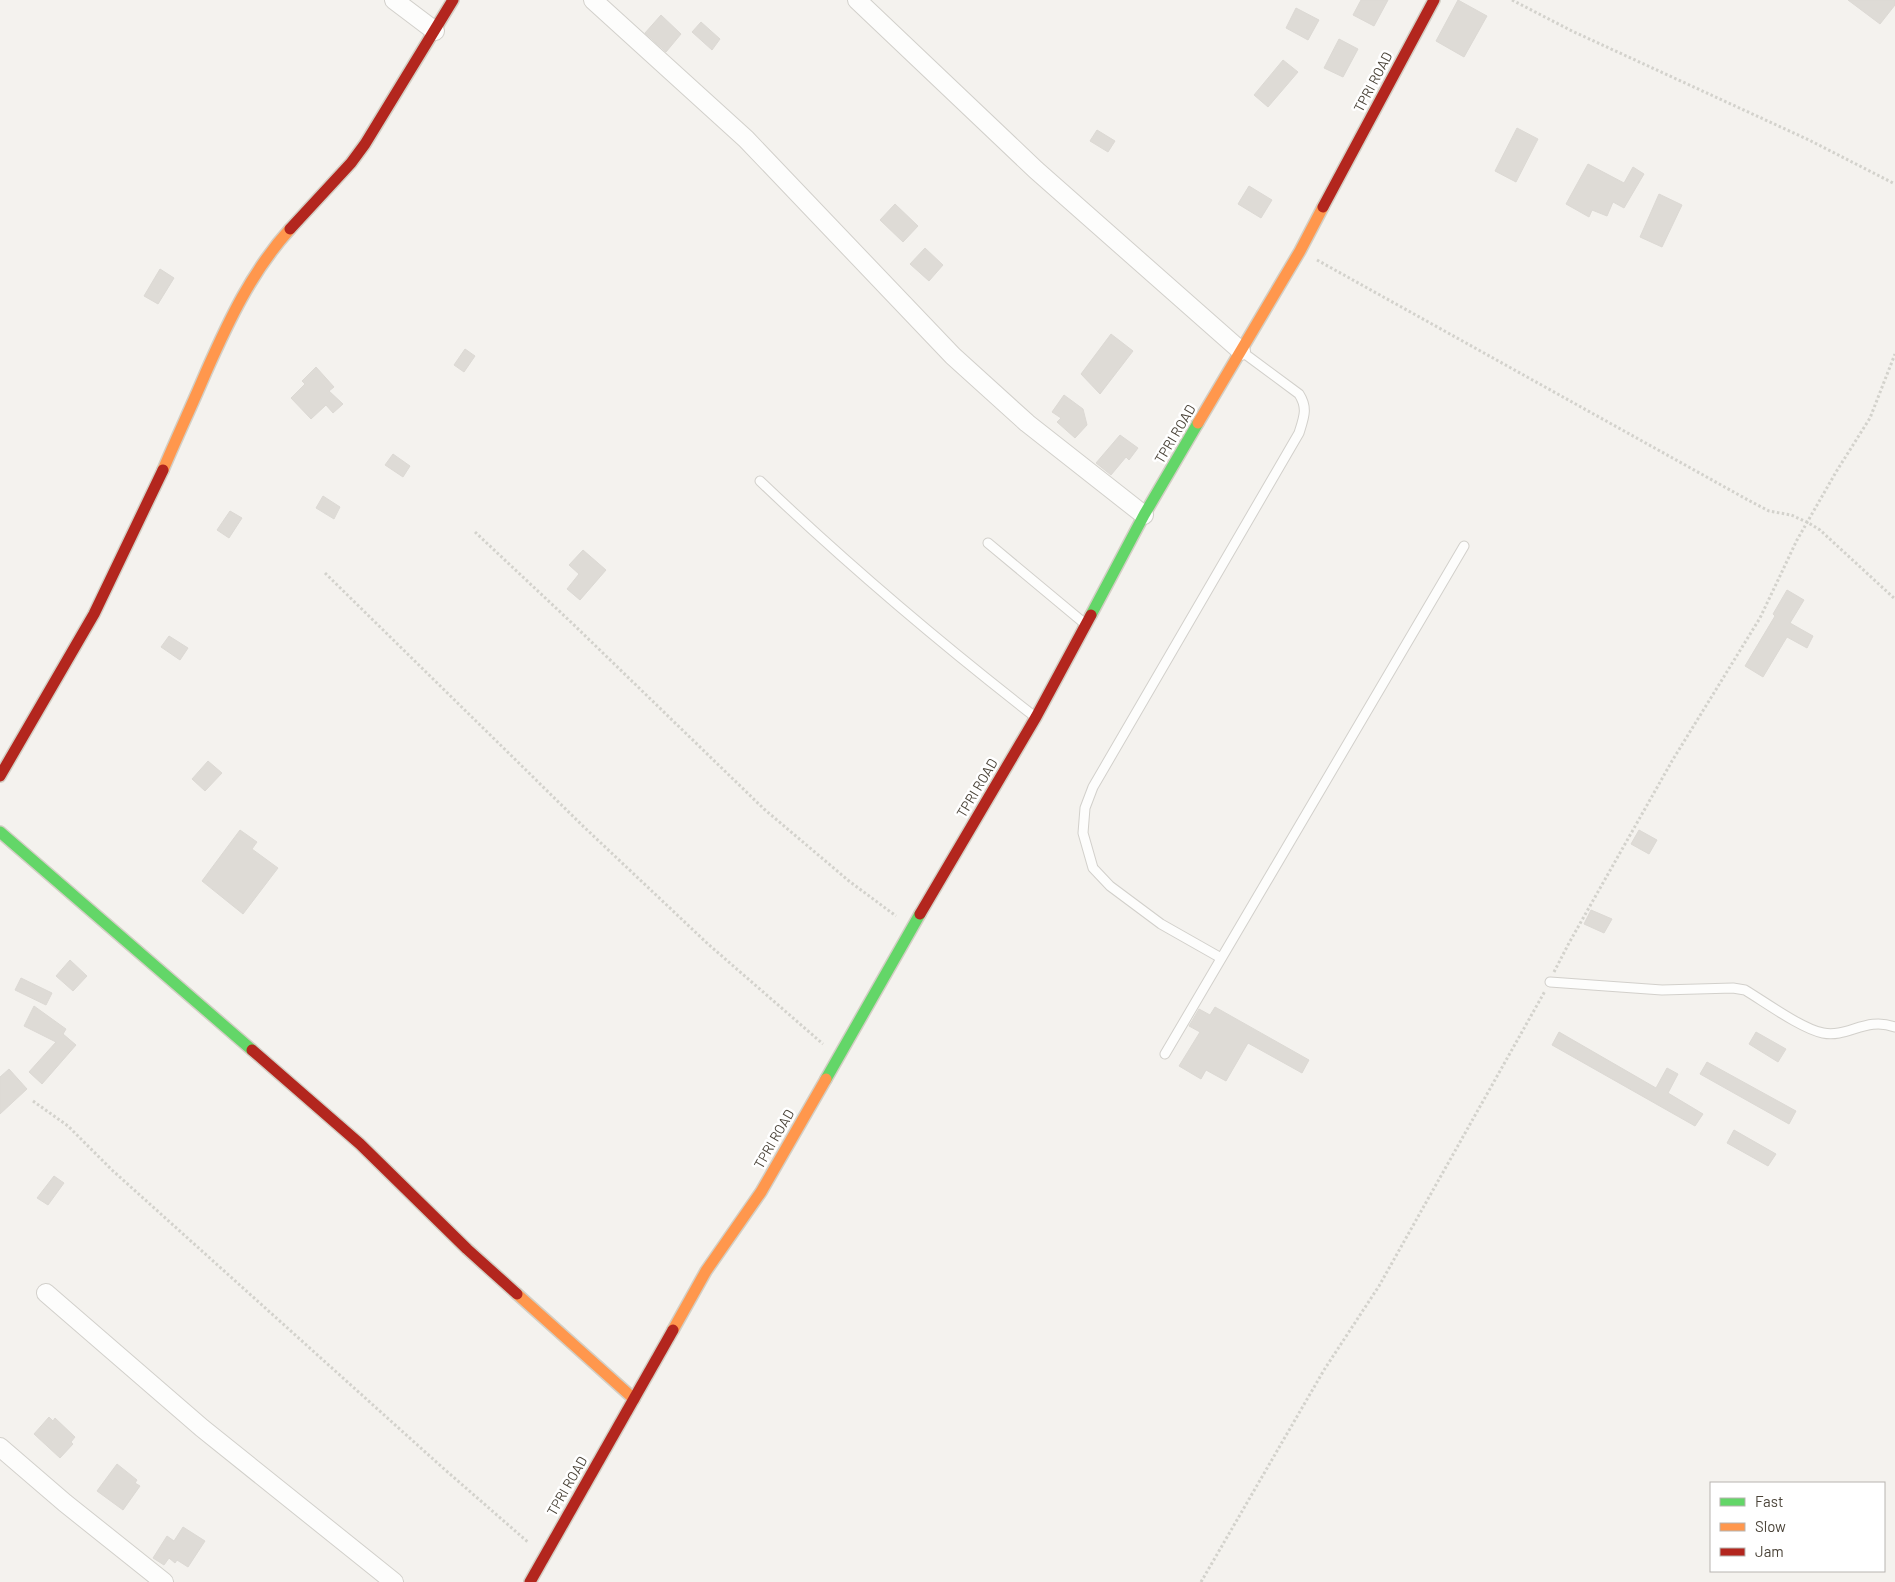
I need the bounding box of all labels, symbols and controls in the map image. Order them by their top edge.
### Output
street label: TPRI ROAD [1350,49,1395,115]
street label: TPRI ROAD [1150,401,1199,466]
street label: TPRI ROAD [952,755,1001,820]
street label: TPRI ROAD [750,1106,797,1171]
street label: TPRI ROAD [543,1453,590,1518]
legend [1710,1482,1885,1572]
text: Fast [1755,1492,1783,1510]
text: Slow [1755,1517,1786,1535]
text: Jam [1755,1542,1784,1560]

